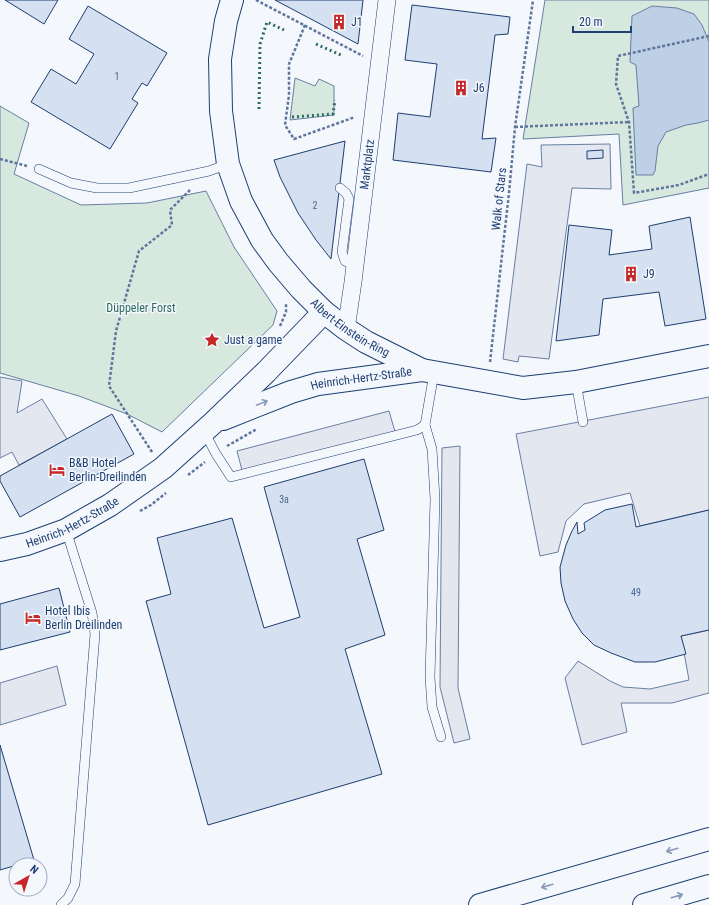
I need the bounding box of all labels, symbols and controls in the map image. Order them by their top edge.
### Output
scale bar [573,8,631,34]
building icon: J1 [330,13,348,31]
place label: J1 [351,15,363,29]
text: 20 m [579,15,603,29]
house number: 1 [115,71,119,82]
building icon: J6 [452,79,470,97]
place label: J6 [473,81,485,95]
street label: Marktplatz [357,138,377,190]
street label: Walk of Stars [489,167,509,231]
house number: 2 [313,200,318,211]
building icon: J9 [622,265,640,283]
place label: J9 [643,267,655,281]
street label: Albert-Einstein-Ring [308,296,392,360]
park label: Düppeler Forst [106,301,176,315]
place icon: Just a game [203,331,221,349]
place label: Just a game [224,333,283,347]
street label: Heinrich-Hertz-Straße [309,364,413,393]
one-way arrow [255,399,267,407]
place label: B&B Hotel Berlin-Dreilinden [69,456,147,484]
hotel icon: B&B Hotel Berlin-Dreilinden [48,461,66,479]
street label: Heinrich-Hertz-Straße [24,494,122,551]
house number: 3a [279,494,289,505]
house number: 49 [631,587,641,598]
place label: Hotel Ibis Berlin Dreilinden [45,604,123,632]
hotel icon: Hotel Ibis Berlin Dreilinden [24,609,42,627]
one-way arrow [665,847,678,854]
north arrow [8,857,48,897]
text: N [27,862,41,877]
one-way arrow [540,883,553,890]
one-way arrow [670,892,683,899]

